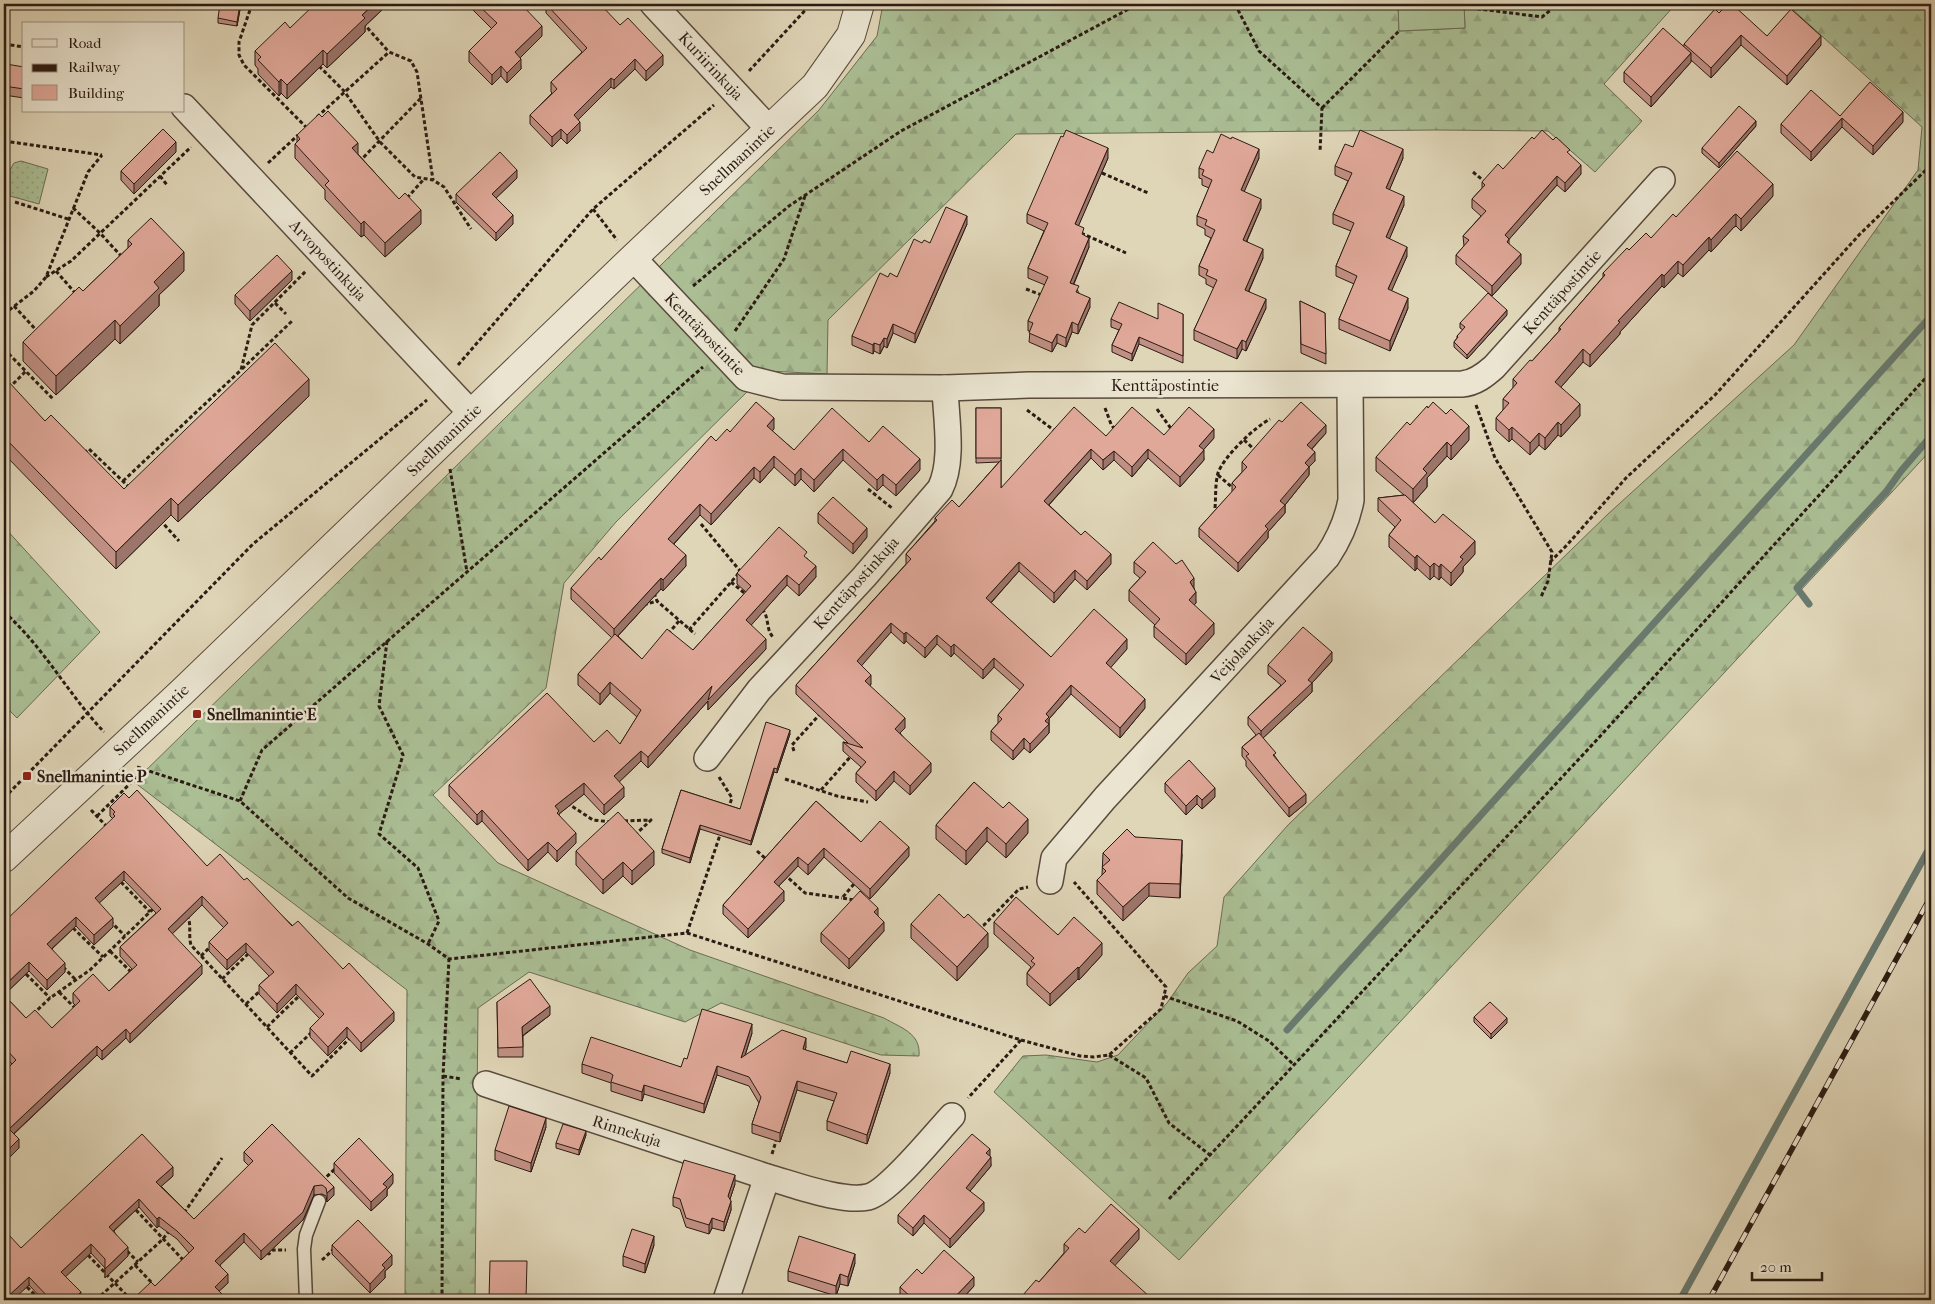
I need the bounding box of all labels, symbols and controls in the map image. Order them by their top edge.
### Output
legend [22,22,185,112]
street label: Kuriirinkuja [675,28,748,104]
text: Road [68,34,102,52]
text: Railway [68,58,121,76]
text: Building [68,84,125,102]
street label: Snellmanintie [695,120,779,200]
street label: Arvopostinkuja [285,215,371,305]
street label: Kenttäpostintie [1519,246,1605,338]
street label: Kenttäpostintie [661,289,749,379]
street label: Kenttäpostintie [1111,376,1219,395]
street label: Snellmanintie [403,400,485,480]
street label: Kenttäpostinkuja [809,532,903,633]
street label: Veijolankuja [1206,612,1278,688]
street label: Snellmanintie [109,680,193,760]
place label: Snellmanintie E [207,705,317,724]
marker: Snellmanintie E [191,708,203,720]
place label: Snellmanintie P [37,767,147,786]
marker: Snellmanintie P [21,770,33,782]
street label: Rinnekuja [590,1111,664,1151]
scale bar [1752,1249,1822,1281]
text: 20 m [1760,1258,1792,1276]

